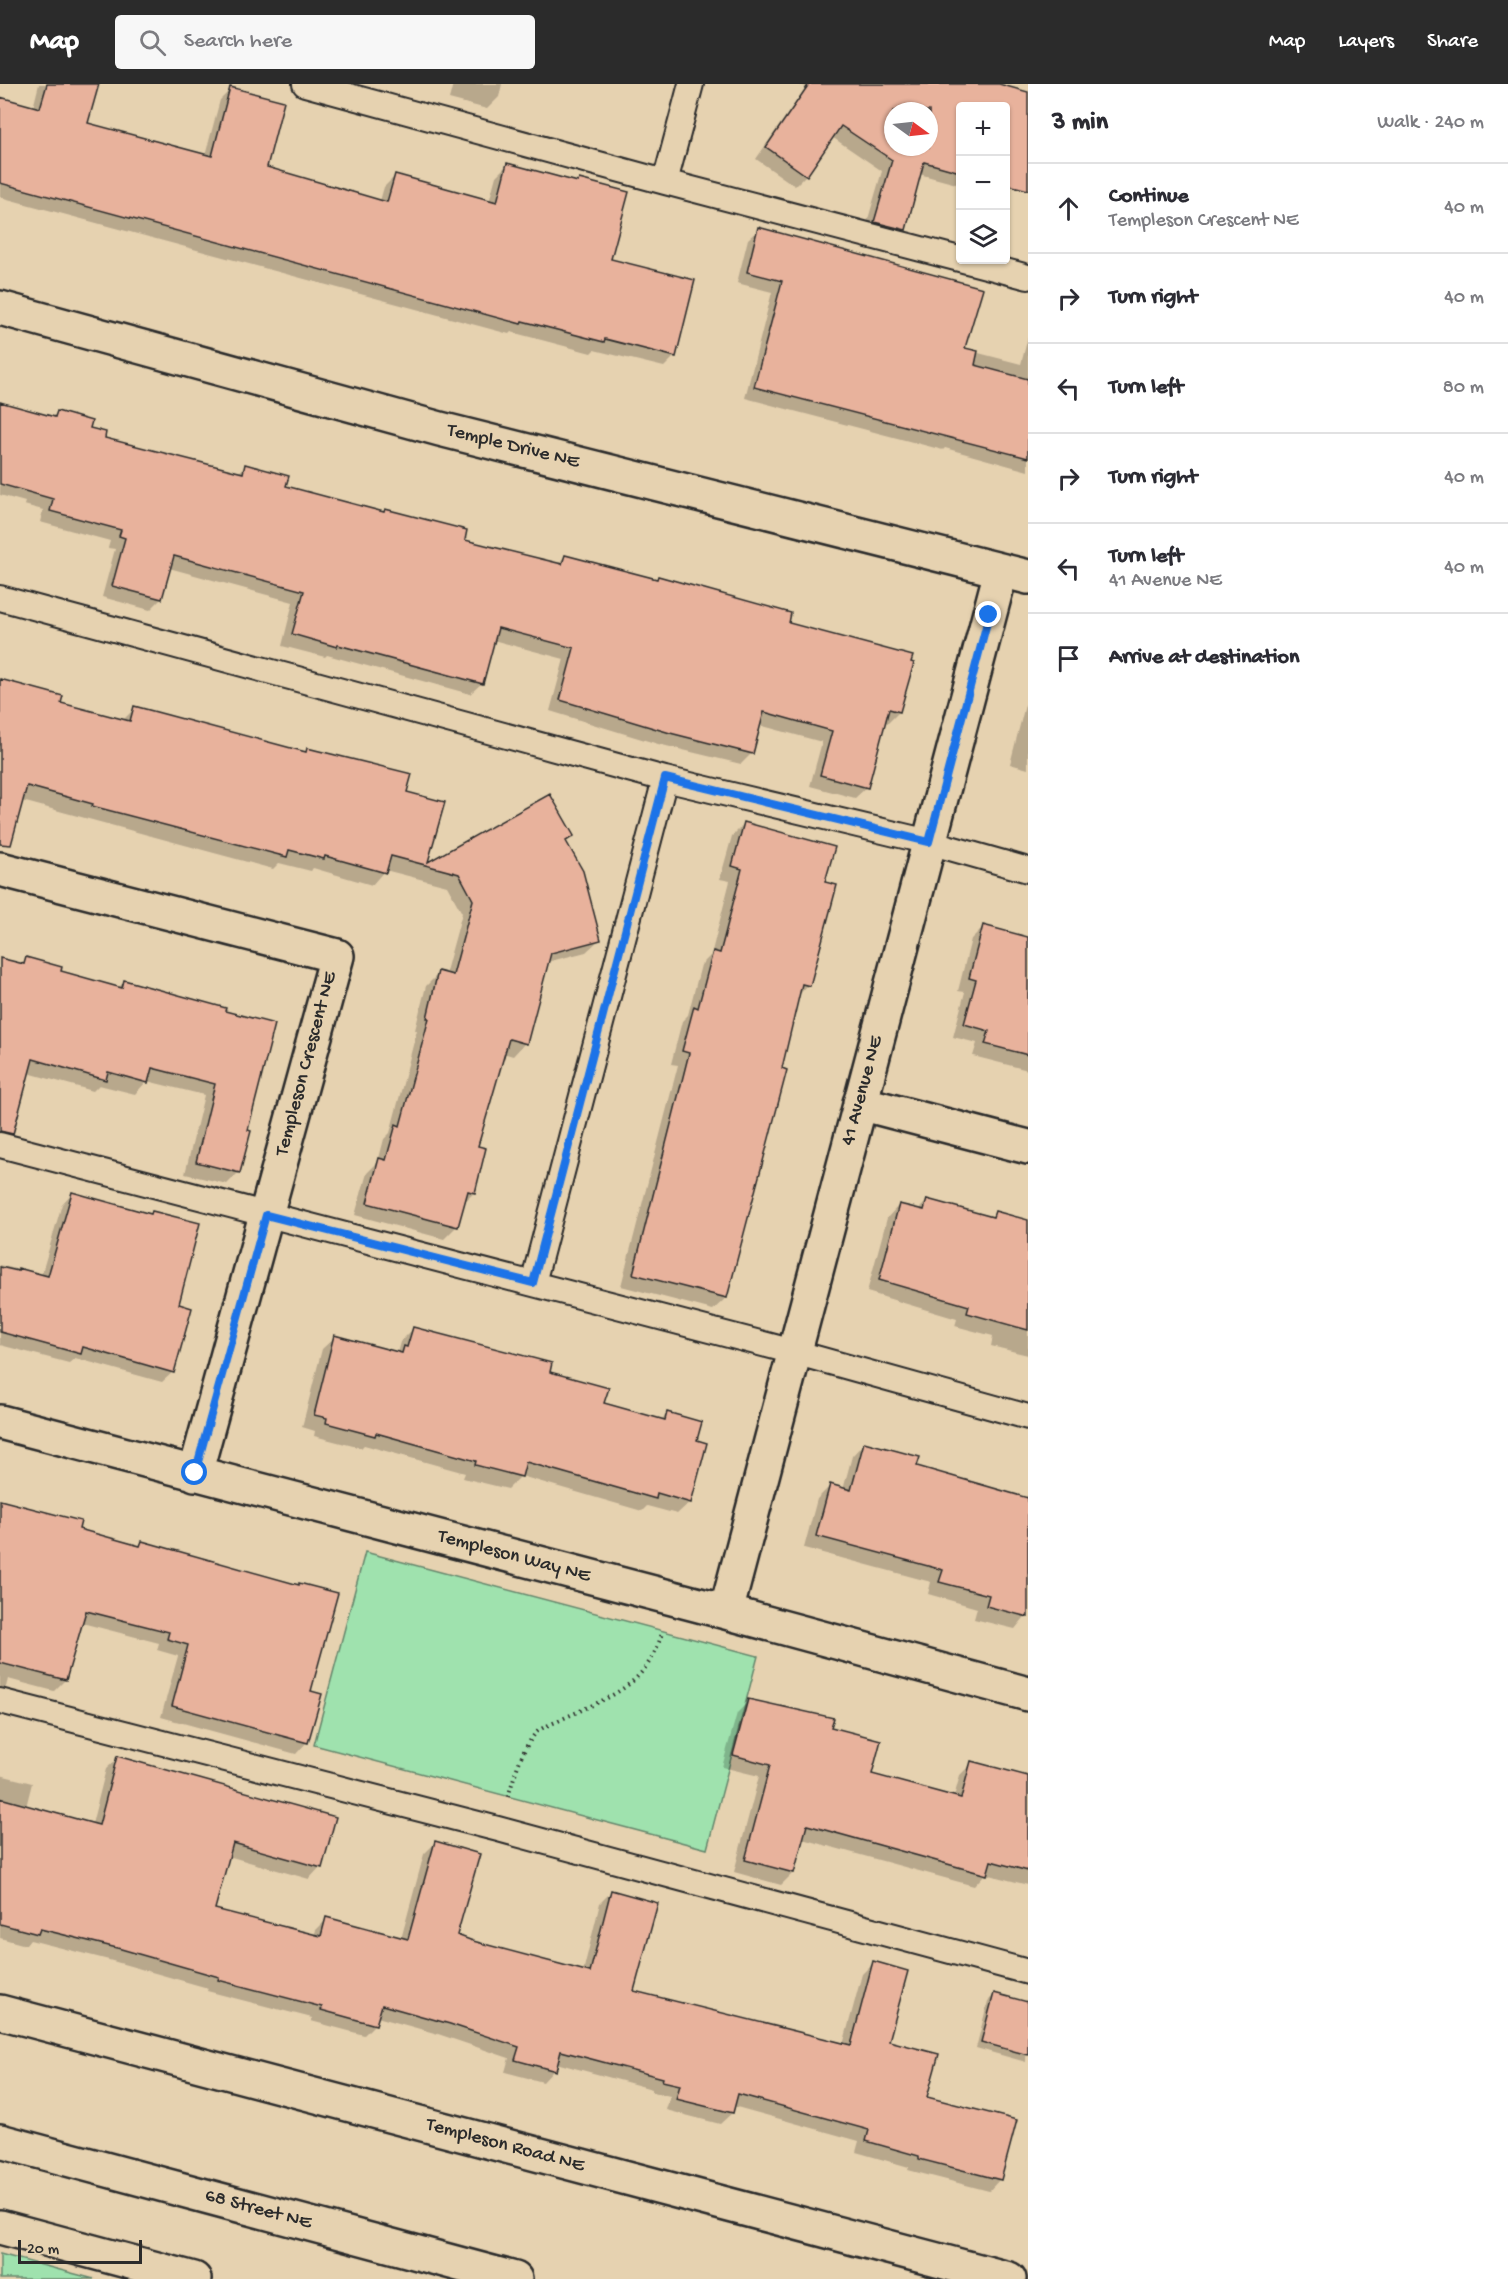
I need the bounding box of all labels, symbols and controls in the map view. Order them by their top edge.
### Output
search box [115,15,535,69]
text: Map [30,26,79,59]
icon: search [136,26,169,59]
text: Search here [184,29,292,55]
text: Map [1269,30,1305,55]
text: Layers [1338,30,1394,55]
text: Share [1427,30,1478,55]
north arrow [884,102,938,156]
map controls [956,102,1010,264]
button: + [956,102,1010,156]
text: 3 min [1052,108,1108,139]
text: Walk · 240 m [1377,112,1484,135]
button: − [956,156,1010,210]
text: Continue [1109,184,1189,210]
icon: ahead [1052,192,1085,225]
text: 40 m [1444,197,1484,220]
button: layers [956,210,1010,264]
text: Templeson Crescent NE [1109,210,1298,233]
icon: right [1052,282,1085,315]
text: Turn right [1109,285,1197,311]
text: 40 m [1444,287,1484,310]
icon: left [1052,372,1085,405]
text: Turn left [1109,375,1183,401]
text: 80 m [1443,377,1484,400]
street label: Temple Drive NE [444,419,583,475]
icon: right [1052,462,1085,495]
text: Turn right [1109,465,1197,491]
text: 40 m [1444,467,1484,490]
text: Turn left [1109,544,1183,570]
icon: left [1052,552,1085,585]
text: 40 m [1444,557,1484,580]
text: 41 Avenue NE [1109,570,1222,593]
route end [975,601,1001,627]
icon: arrive [1052,642,1085,675]
text: Arrive at destination [1109,645,1299,671]
street label: Templeson Crescent NE [271,968,343,1159]
street label: 41 Avenue NE [837,1032,889,1148]
route start [181,1459,207,1485]
street label: Templeson Way NE [434,1525,594,1589]
street label: Templeson Road NE [422,2114,588,2179]
street label: 68 Street NE [202,2185,315,2236]
scale bar [18,2237,142,2264]
text: 20 m [27,2241,59,2260]

